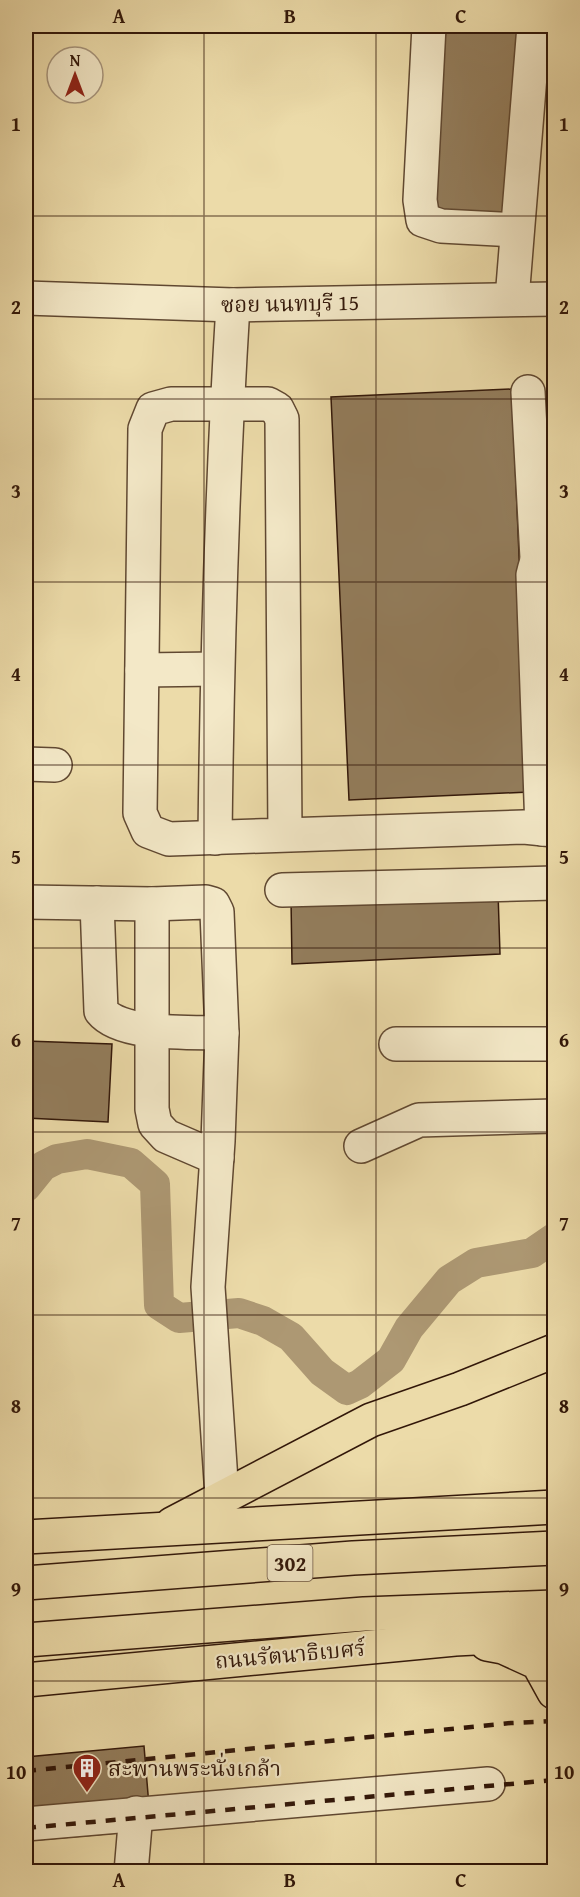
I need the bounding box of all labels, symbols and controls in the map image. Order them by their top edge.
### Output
text: A [113,1,126,30]
text: B [284,1,296,30]
text: C [455,1,467,30]
north arrow [45,45,105,105]
text: N [70,48,81,72]
text: 1 [11,109,21,138]
text: 1 [559,109,569,138]
street label: ซอย นนทบุรี 15 [221,286,359,320]
text: 2 [11,292,21,321]
text: 2 [559,292,569,321]
text: 3 [11,476,21,505]
text: 3 [559,476,569,505]
text: 4 [11,659,21,688]
text: 4 [559,659,569,688]
text: 5 [11,842,21,871]
text: 5 [559,842,569,871]
text: 6 [11,1025,21,1054]
text: 6 [559,1025,569,1054]
text: 7 [11,1208,21,1237]
text: 7 [559,1208,569,1237]
text: 8 [11,1391,21,1420]
text: 8 [559,1391,569,1420]
road number: 302 [268,1545,312,1581]
text: 9 [11,1574,21,1603]
text: 9 [559,1574,569,1603]
street label: ถนนรัตนาธิเบศร์ [213,1631,367,1677]
building icon: สะพานพระนั่งเกล้า [71,1752,103,1794]
place label: สะพานพระนั่งเกล้า [108,1752,281,1784]
text: 10 [6,1757,26,1786]
text: 10 [554,1757,574,1786]
text: A [113,1865,126,1894]
text: B [284,1865,296,1894]
text: C [455,1865,467,1894]

